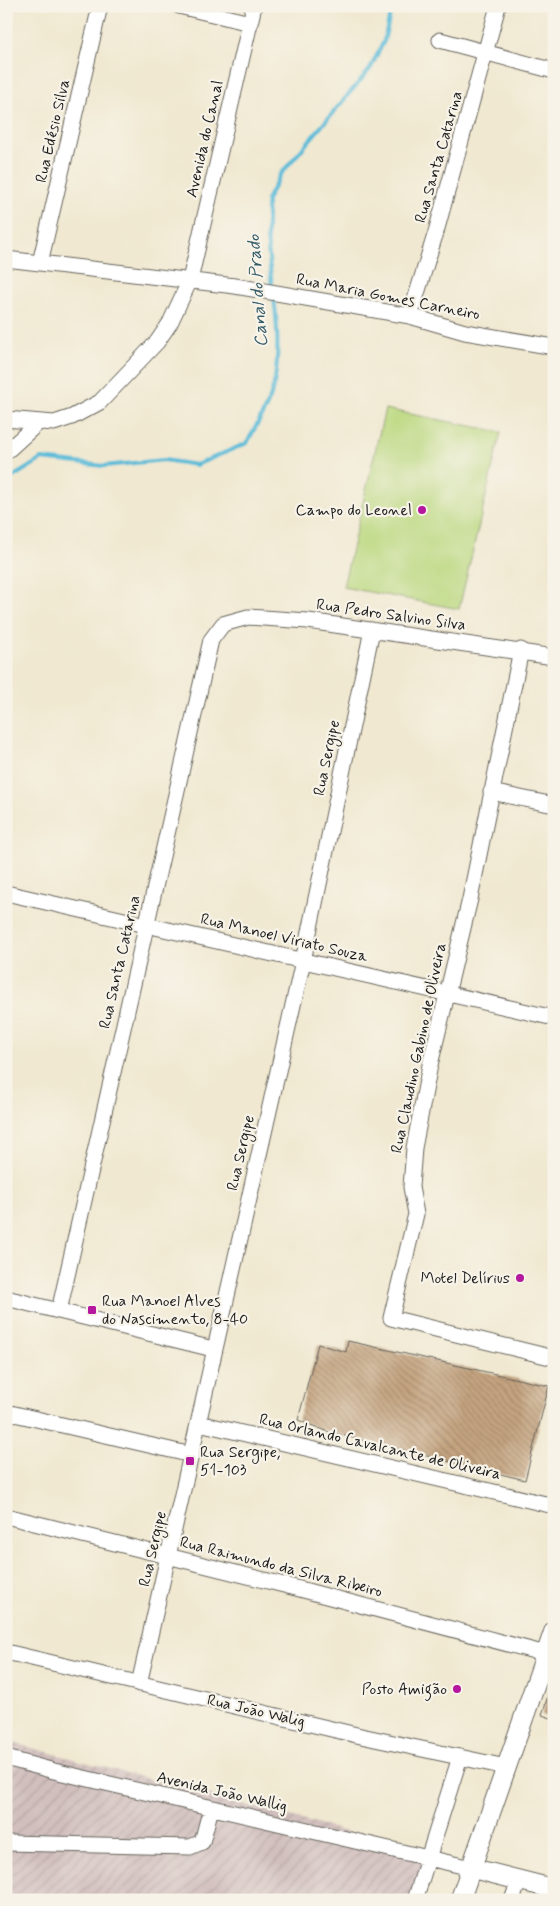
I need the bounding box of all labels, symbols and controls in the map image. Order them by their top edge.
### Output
street label: Rua Edésio Silva [31,77,75,185]
street label: Avenida do Canal [181,78,229,200]
street label: Rua Santa Catarina [410,88,468,225]
water label: Canal do Prado [242,233,274,348]
street label: Rua Maria Gomes Carneiro [294,269,482,325]
place label: Campo do Leonel [295,500,412,521]
marker: Campo do Leonel [416,504,428,516]
street label: Rua Pedro Salvino Silva [315,594,467,636]
street label: Rua Sergipe [309,718,346,798]
street label: Rua Santa Catarina [94,893,146,1031]
street label: Rua Manoel Viriato Souza [198,909,370,968]
street label: Rua Claudino Gabino de Oliveira [386,941,452,1155]
street label: Rua Sergipe [222,1113,261,1193]
place label: Motel Delírius [421,1268,510,1289]
marker: Motel Delírius [514,1272,526,1284]
place label: Rua Manoel Alves do Nascimento, 8-40 [102,1291,248,1330]
marker: Rua Manoel Alves do Nascimento, 8-40 [86,1304,98,1316]
street label: Rua Orlando Cavalcante de Oliveira [257,1409,503,1485]
place label: Rua Sergipe, 51-103 [200,1442,280,1481]
marker: Rua Sergipe, 51-103 [184,1455,196,1467]
street label: Rua Sergipe [134,1509,173,1589]
street label: Rua Raimundo da Silva Ribeiro [177,1532,385,1602]
place label: Posto Amigão [362,1679,447,1701]
marker: Posto Amigão [451,1683,463,1695]
street label: Rua João Walig [205,1690,307,1732]
street label: Avenida João Wallig [155,1767,290,1817]

